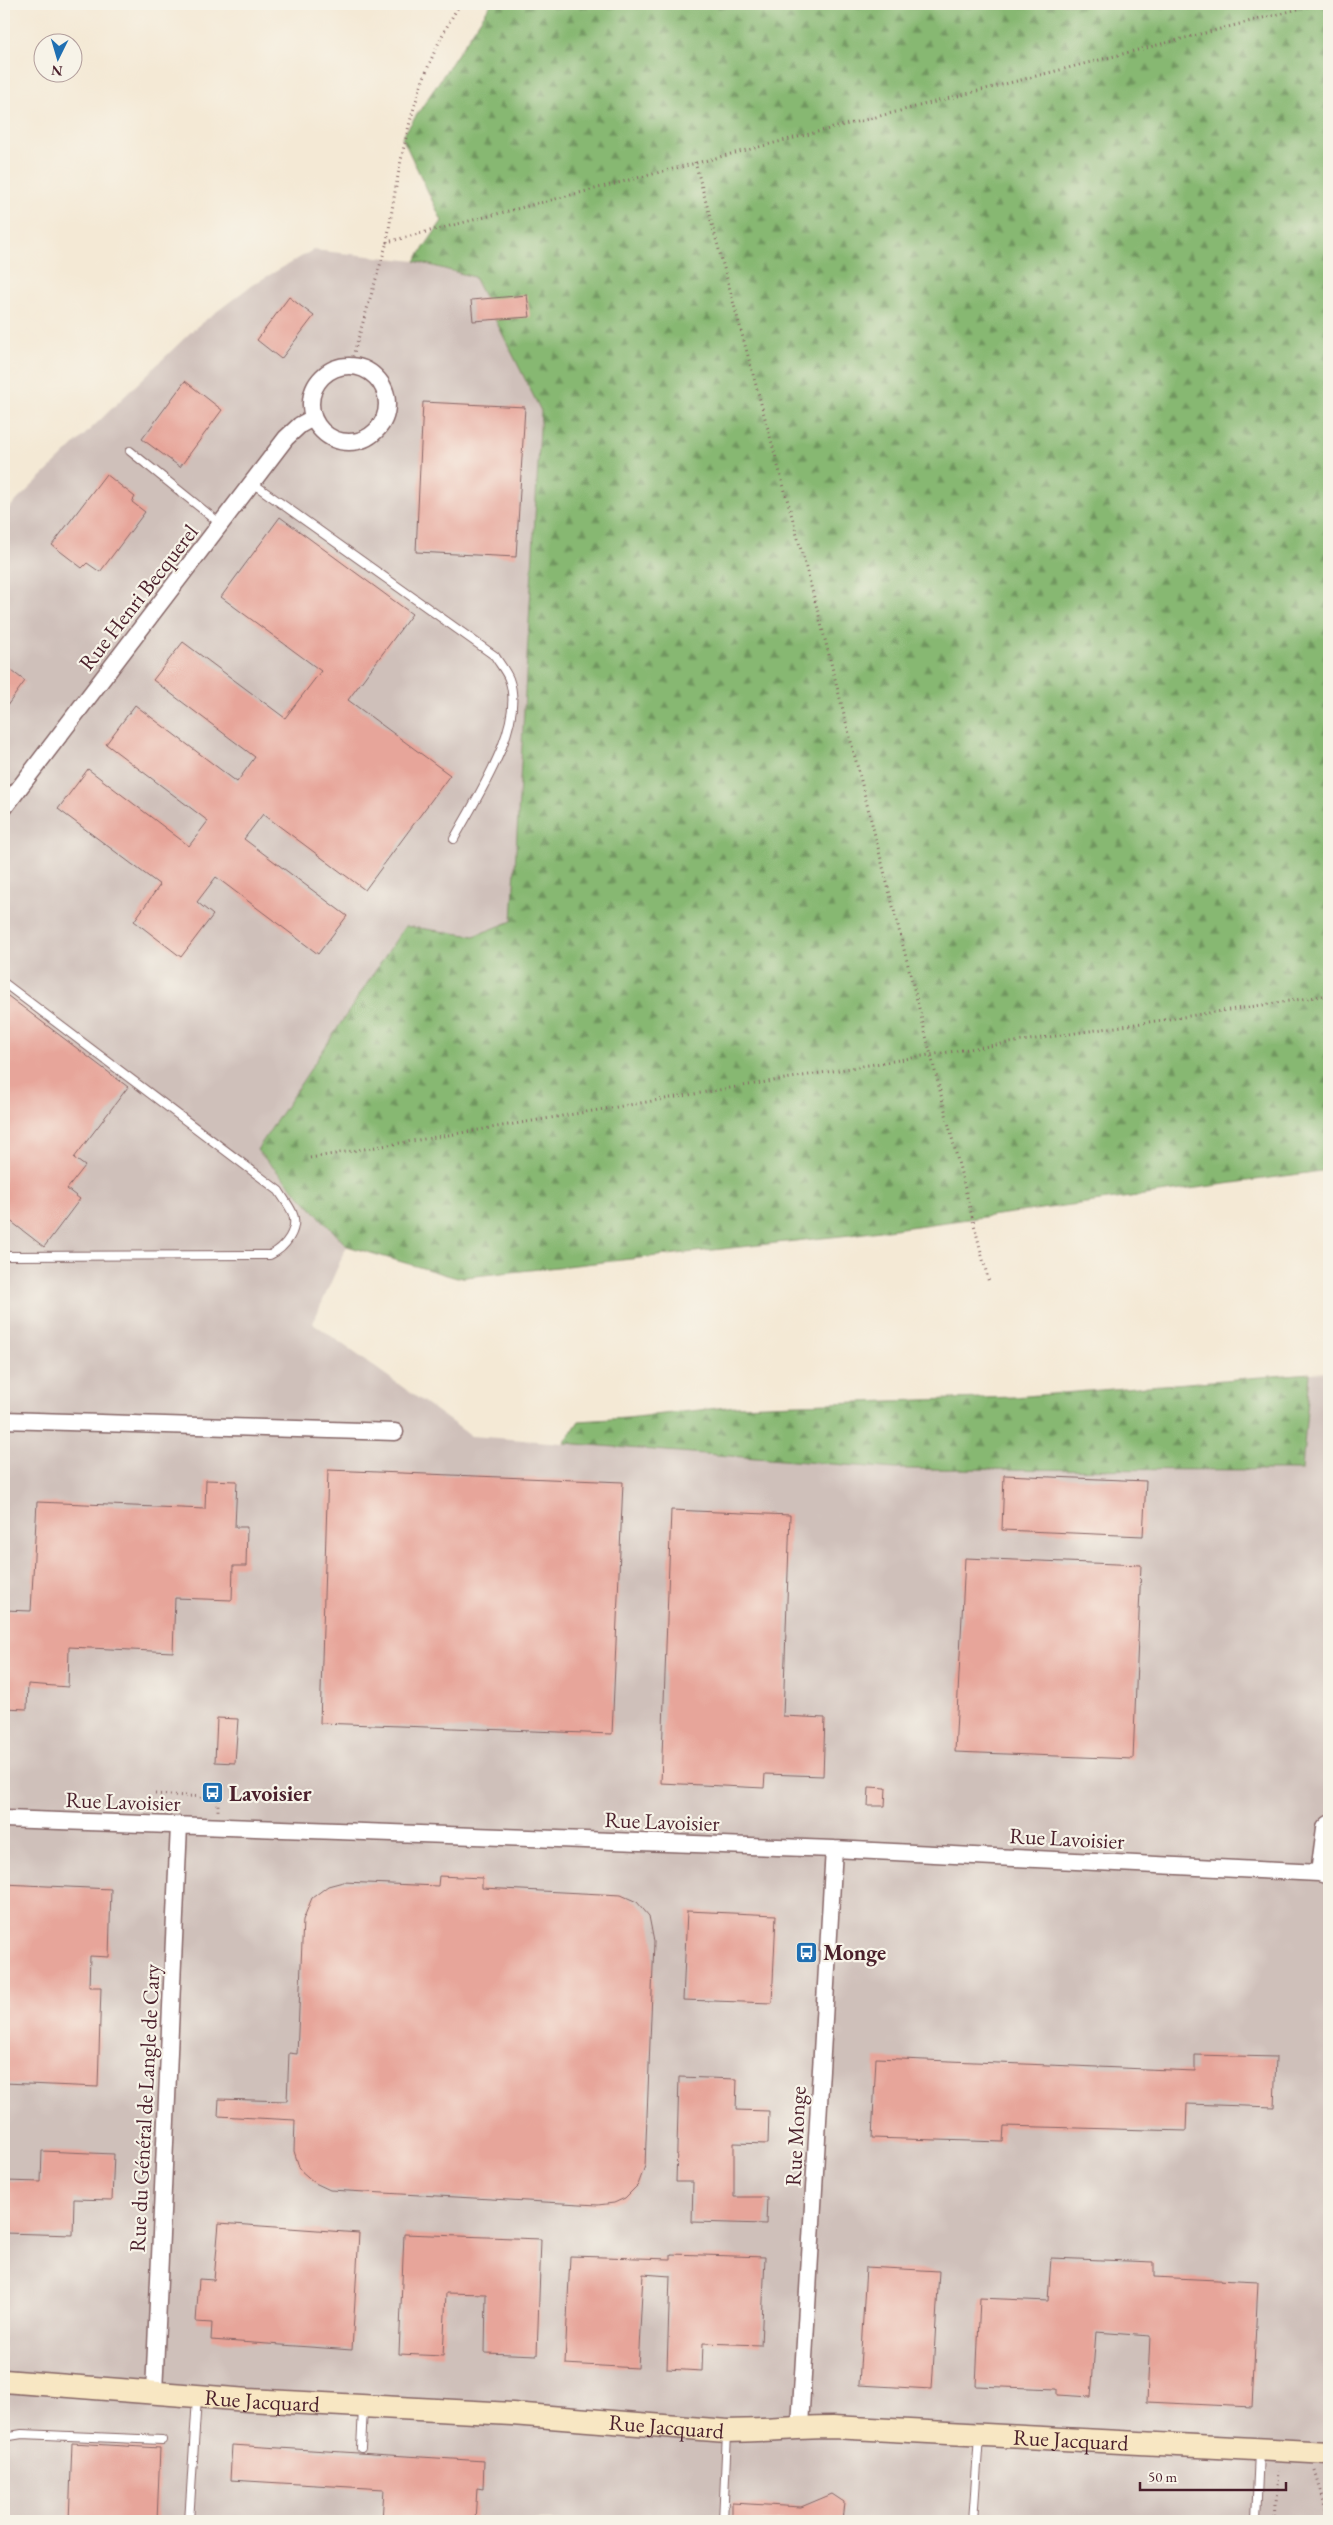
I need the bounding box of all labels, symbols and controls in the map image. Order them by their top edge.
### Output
north arrow [32,32,82,82]
text: N [50,61,63,80]
street label: Rue Henri Becquerel [72,518,205,676]
place label: Lavoisier [229,1779,312,1808]
bus stop icon: Lavoisier [201,1781,225,1805]
street label: Rue Lavoisier [65,1785,182,1818]
street label: Rue Lavoisier [604,1805,721,1838]
street label: Rue Lavoisier [1009,1821,1126,1856]
place label: Monge [823,1938,886,1967]
bus stop icon: Monge [795,1940,819,1964]
street label: Rue du Général de Langle de Cary [122,1963,167,2253]
street label: Rue Monge [778,2085,813,2187]
street label: Rue Jacquard [204,2383,321,2419]
street label: Rue Jacquard [608,2408,726,2446]
street label: Rue Jacquard [1012,2422,1130,2458]
scale bar [1140,2460,1287,2492]
text: 50 m [1148,2467,1177,2486]

